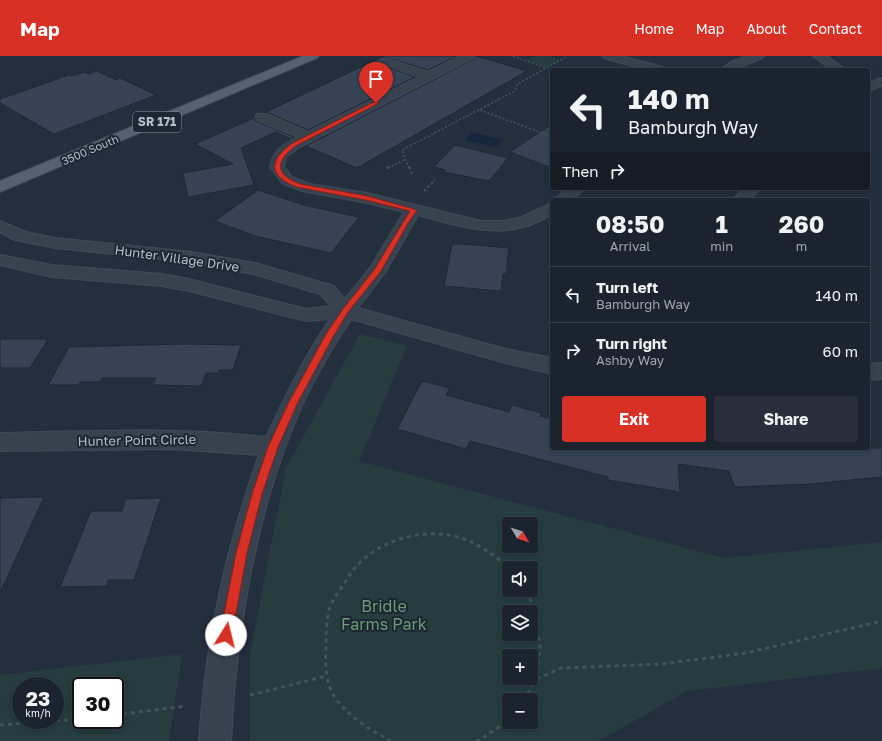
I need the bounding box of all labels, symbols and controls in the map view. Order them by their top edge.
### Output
text: Map [20,17,60,40]
text: Home [634,20,674,37]
text: Map [696,20,724,37]
text: About [746,20,787,37]
text: Contact [809,20,862,37]
pin [359,62,393,103]
icon: arrive [365,68,387,90]
text: 140 m [628,82,710,115]
icon: left [562,84,614,136]
road number: SR 171 [133,112,181,132]
text: Bamburgh Way [628,116,758,138]
street label: 3500 South [59,132,120,167]
icon: right [606,160,628,182]
text: Then [562,162,598,180]
text: 08:50 [596,209,665,238]
text: 1 [716,209,728,238]
text: 260 [779,209,824,238]
text: Arrival [610,238,650,254]
text: min [710,238,733,254]
text: m [796,238,807,254]
street label: Hunter Village Drive [114,241,240,275]
text: Turn left [596,278,658,296]
icon: left [562,284,584,306]
text: 140 m [815,286,858,304]
text: Bamburgh Way [596,296,690,312]
text: Turn right [596,334,667,352]
icon: right [562,340,584,362]
text: 60 m [823,342,858,360]
text: Ashby Way [596,352,664,368]
button: Exit [562,396,706,442]
button: Share [714,396,858,442]
street label: Hunter Point Circle [78,431,196,449]
north arrow [502,517,538,553]
map controls [502,517,538,729]
button: sound [502,561,538,597]
park label: Bridle Farms Park [341,596,427,634]
button: layers [502,605,538,641]
position arrow [205,614,247,656]
button: + [502,649,538,685]
speed limit sign: 30 [72,677,124,729]
text: 23 [26,686,50,710]
button: − [502,693,538,729]
text: km/h [25,707,51,719]

